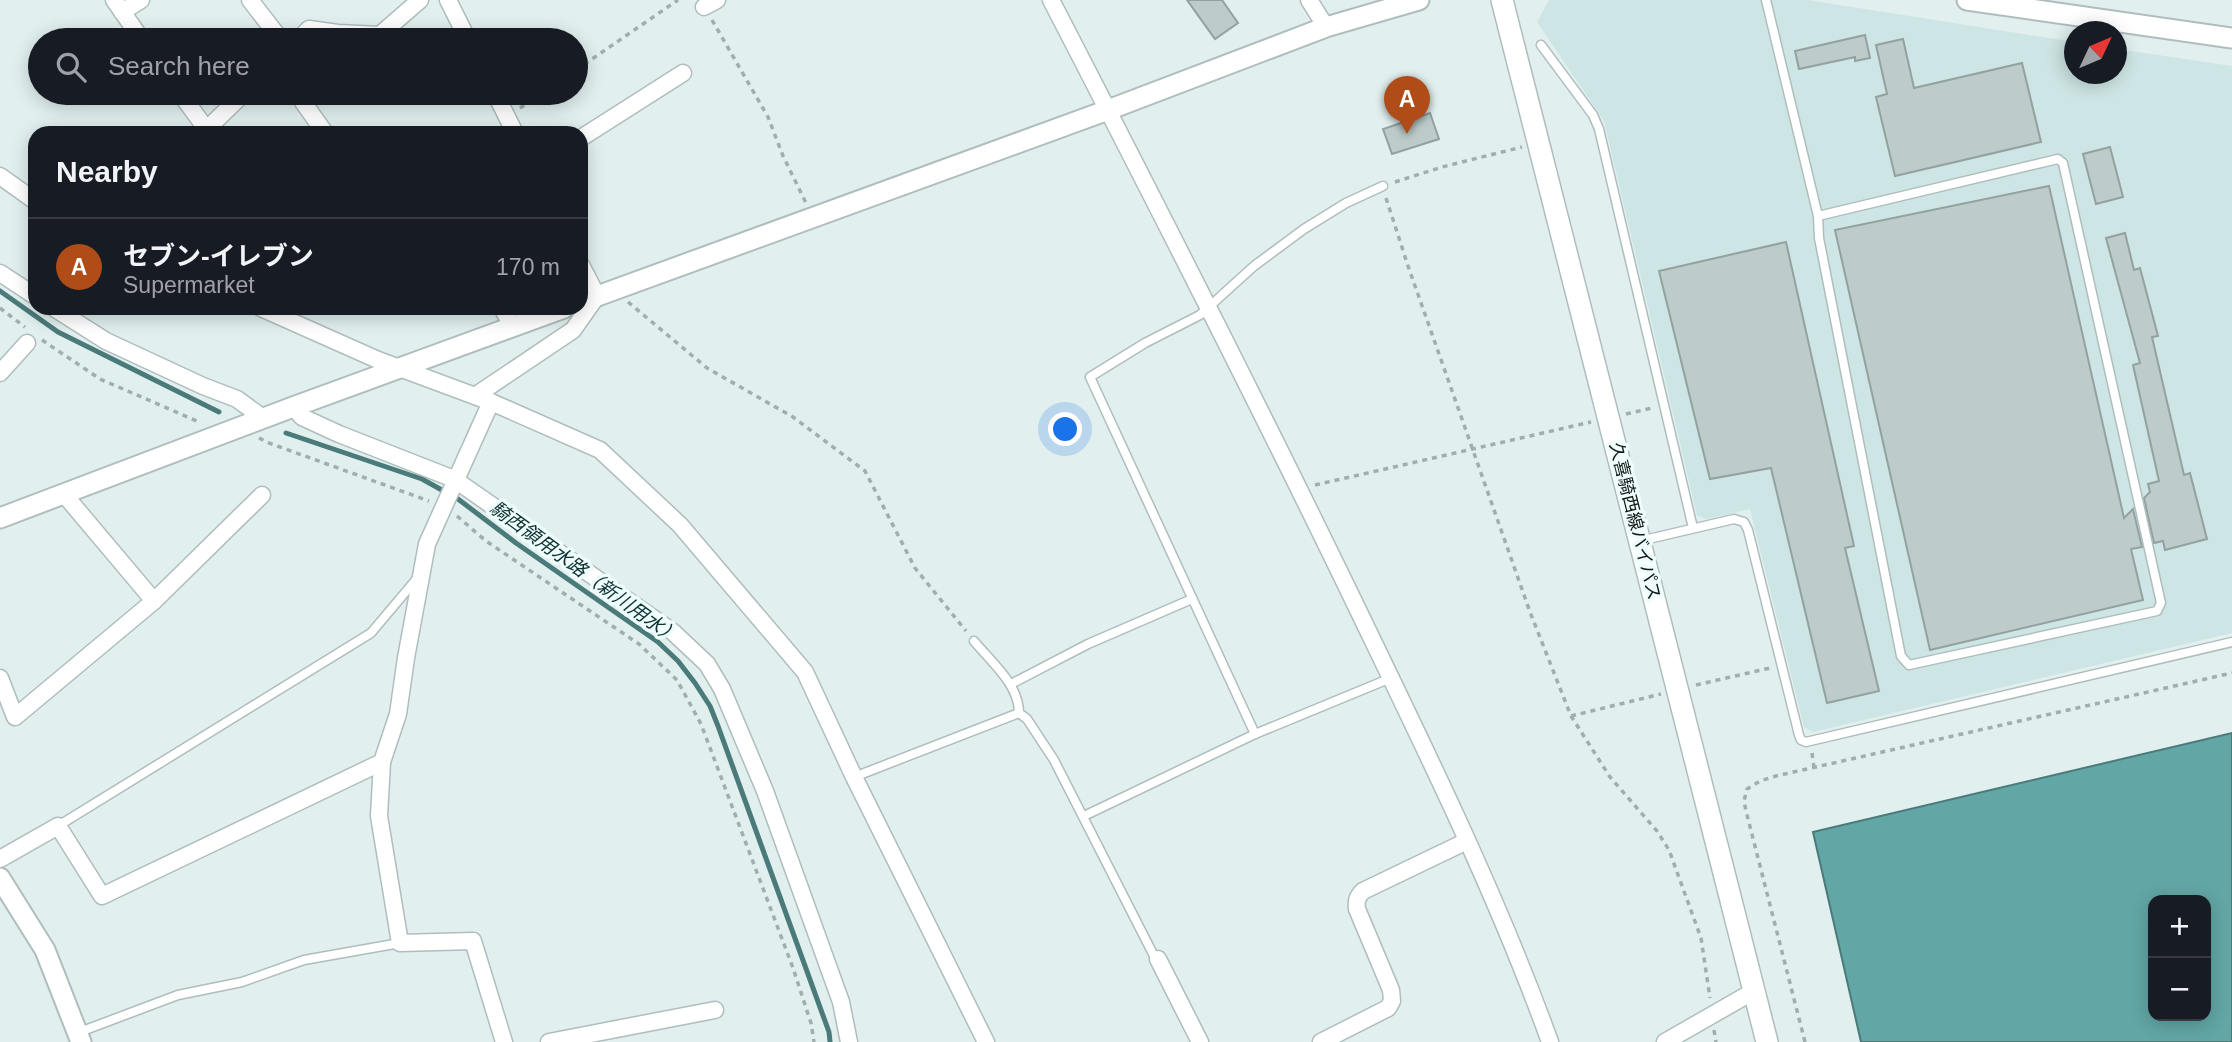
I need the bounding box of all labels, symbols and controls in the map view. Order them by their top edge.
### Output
north arrow [2064,21,2127,84]
search box [28,28,588,105]
icon: search [52,48,90,86]
text: Search here [108,51,250,81]
pin: A [1384,76,1430,134]
text: Nearby [56,155,158,188]
text: セブン-イレブン [123,241,314,271]
text: A [71,254,87,280]
text: 170 m [496,254,560,280]
text: Supermarket [123,272,255,298]
your location [1048,412,1082,446]
street label: 久喜騎西線バイパス [1606,440,1664,602]
water label: 騎西領用水路（新川用水） [486,497,683,648]
map controls [2148,895,2211,1021]
button: + [2148,895,2211,958]
button: − [2148,958,2211,1021]

